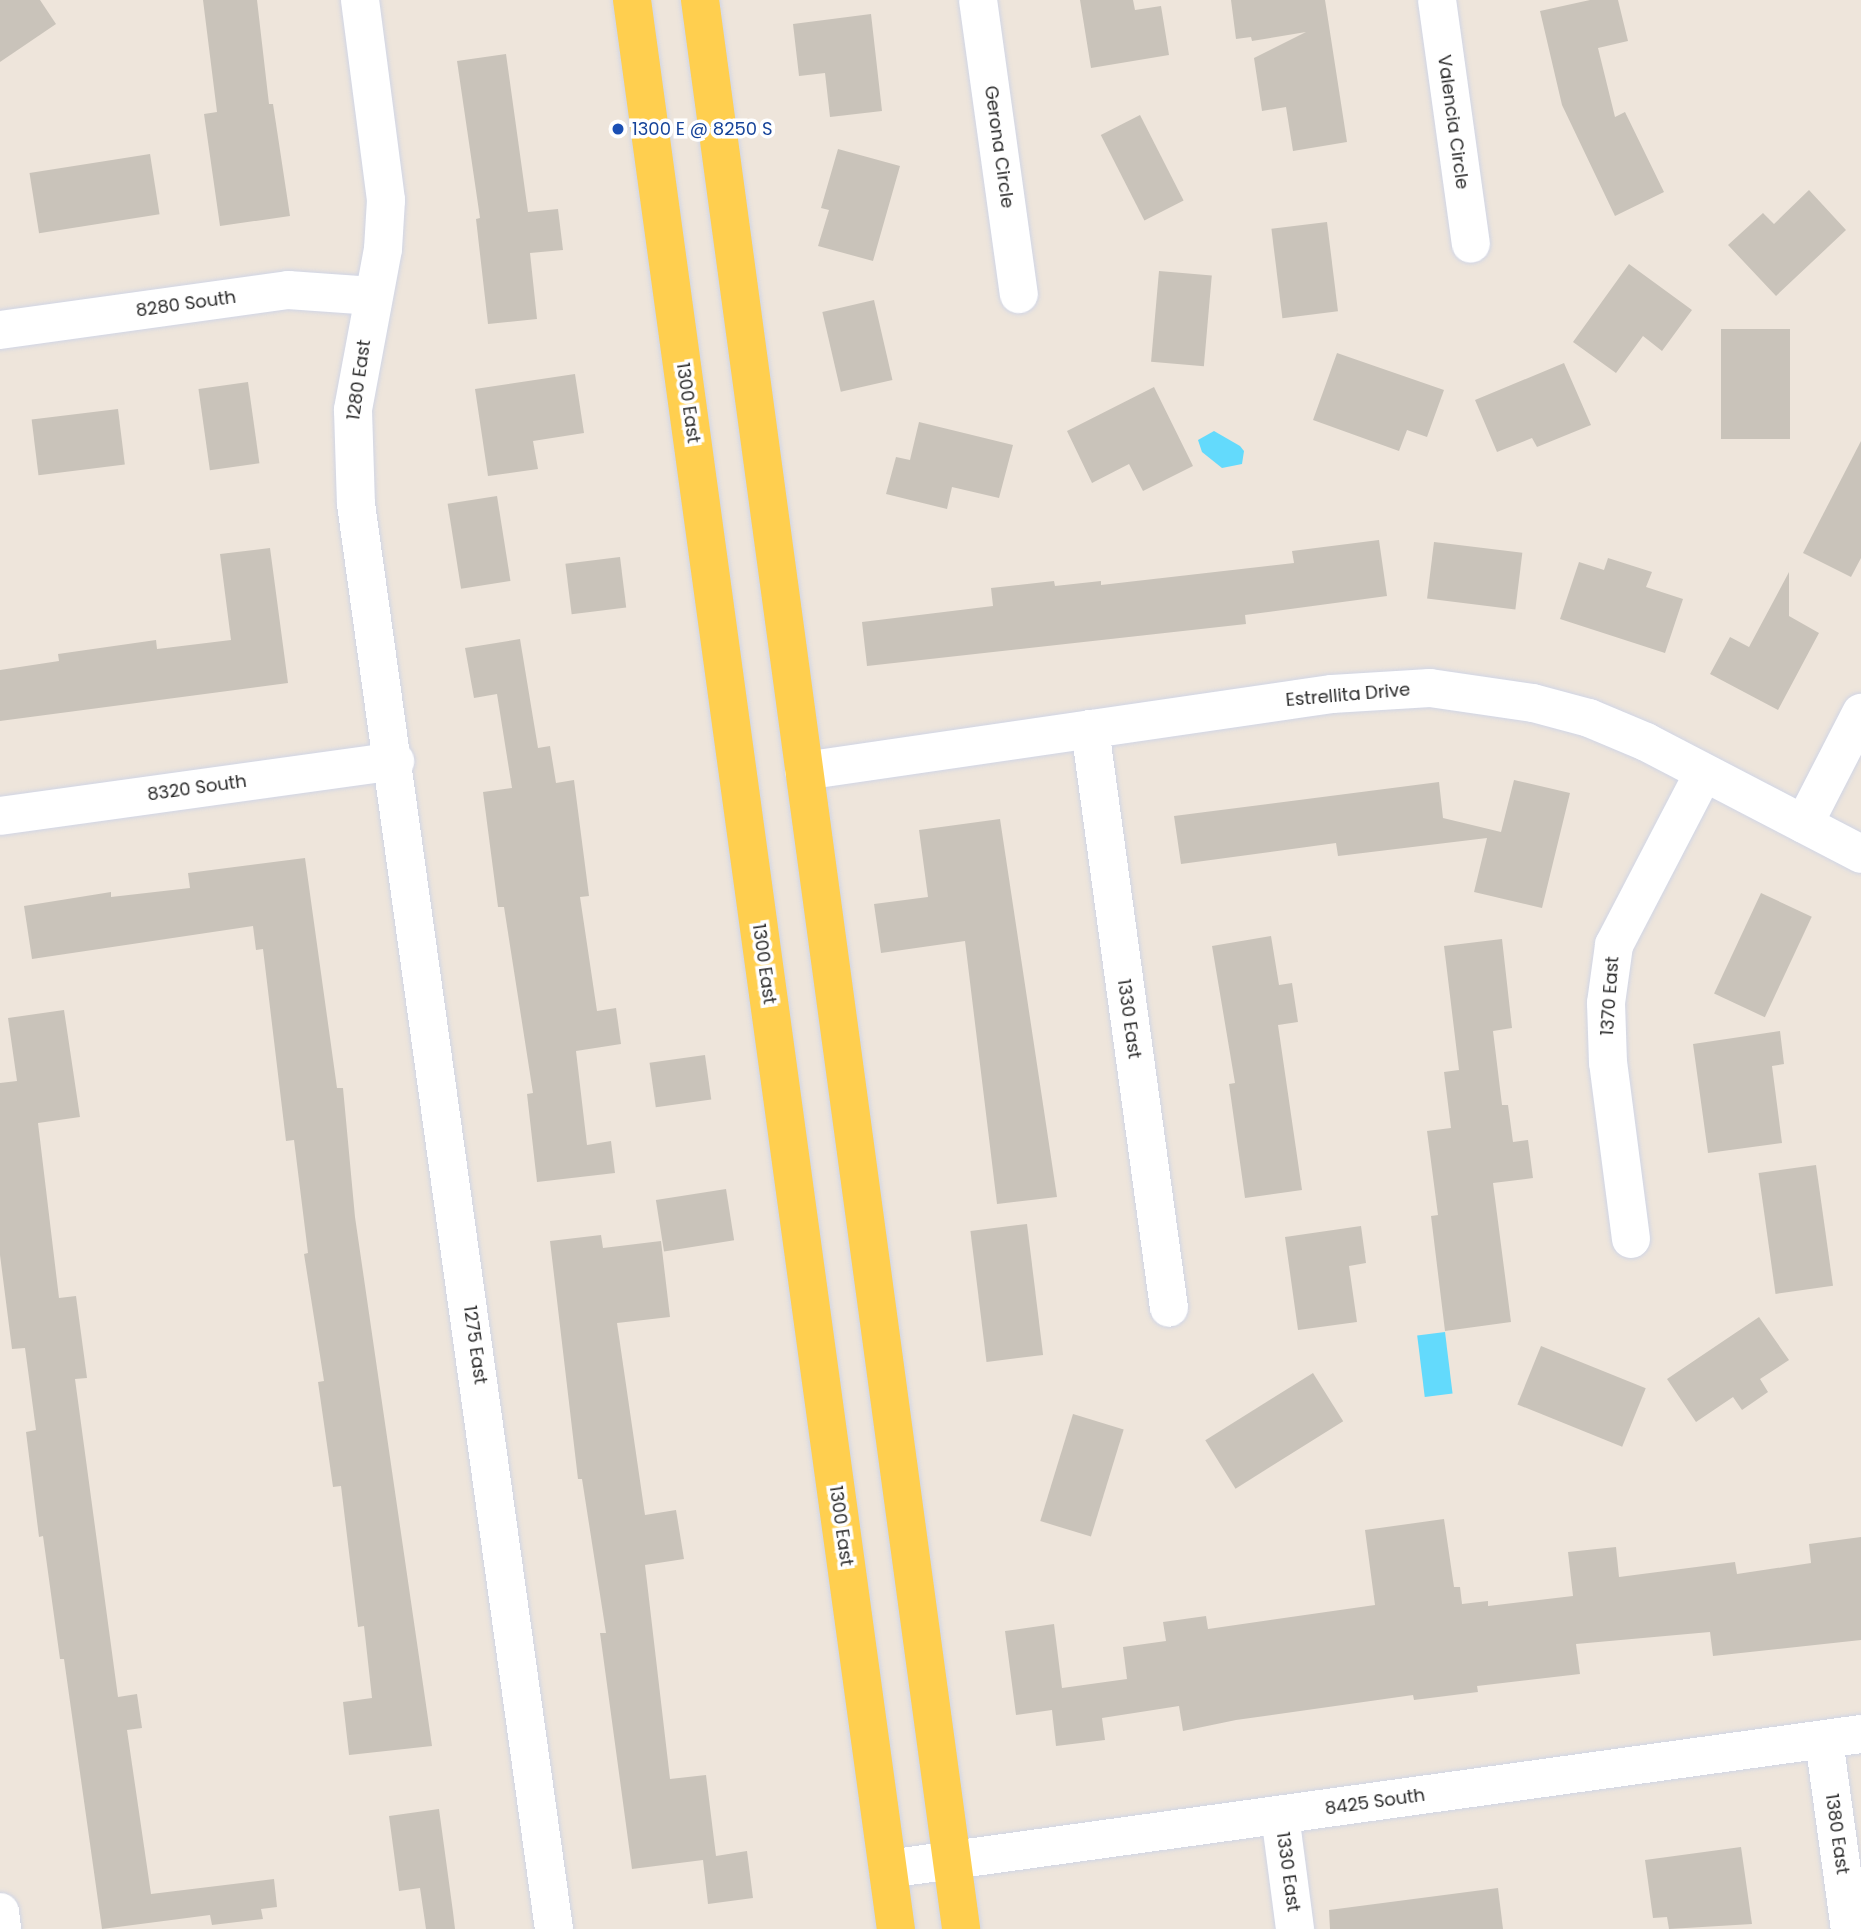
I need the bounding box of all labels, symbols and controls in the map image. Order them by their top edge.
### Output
street label: Valencia Circle [1433,53,1473,191]
street label: Gerona Circle [980,84,1018,210]
place label: 1300 E @ 8250 S [632,118,773,140]
marker: 1300 E @ 8250 S [610,121,626,137]
street label: 8280 South [135,286,237,322]
street label: 1280 East [343,338,375,422]
street label: 1300 East [672,361,704,445]
street label: Estrellita Drive [1285,679,1411,711]
street label: 8320 South [146,770,248,806]
street label: 1300 East [748,922,780,1006]
street label: 1370 East [1596,956,1624,1036]
street label: 1330 East [1113,978,1145,1060]
street label: 1275 East [459,1304,491,1386]
street label: 1300 East [825,1484,857,1568]
street label: 8425 South [1324,1784,1426,1820]
street label: 1380 East [1821,1792,1853,1876]
street label: 1330 East [1272,1831,1304,1913]

